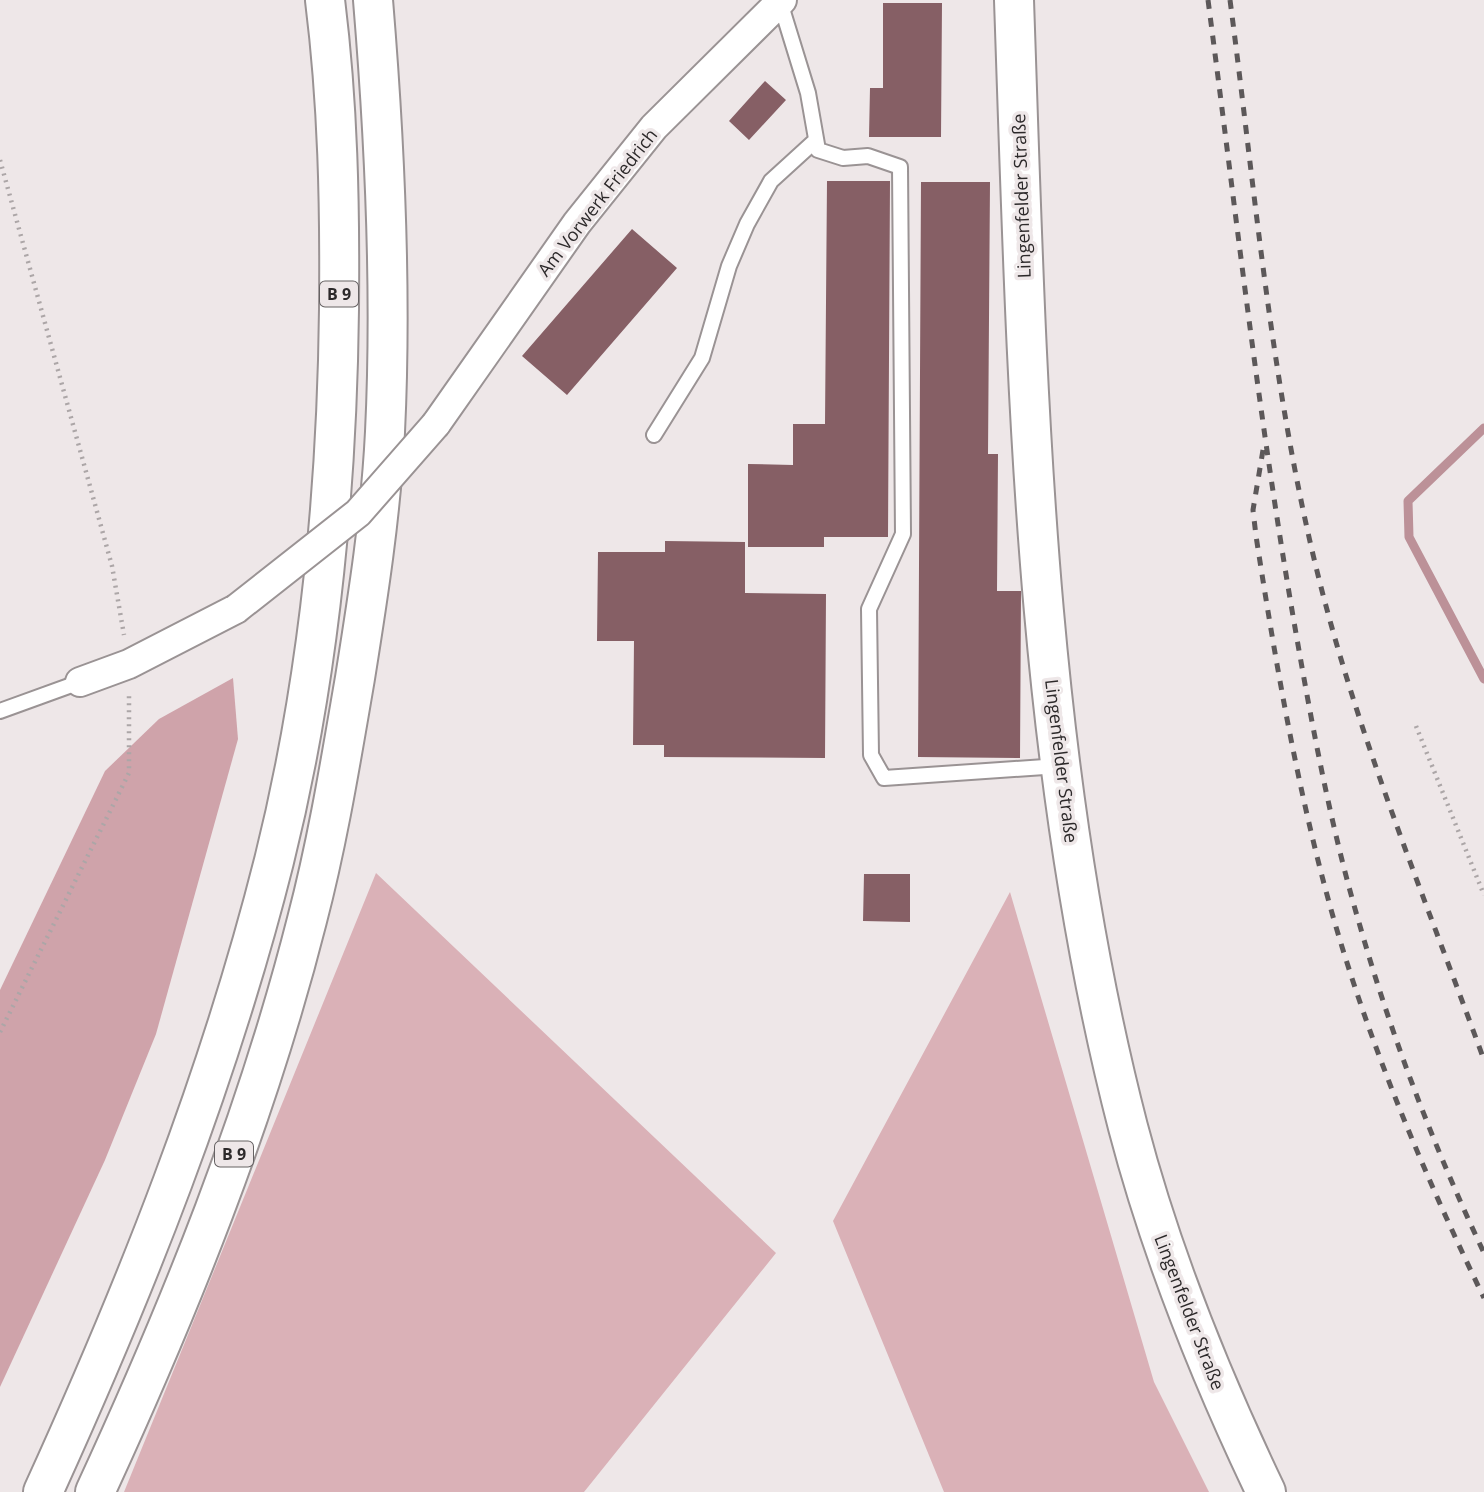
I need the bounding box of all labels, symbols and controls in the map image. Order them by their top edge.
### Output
street label: Lingenfelder Straße [1006,113,1036,279]
street label: Am Vorwerk Friedrich [532,123,662,281]
road number: B 9 [320,282,358,306]
street label: Lingenfelder Straße [1040,678,1084,844]
road number: B 9 [215,1142,253,1166]
street label: Lingenfelder Straße [1149,1231,1231,1393]

